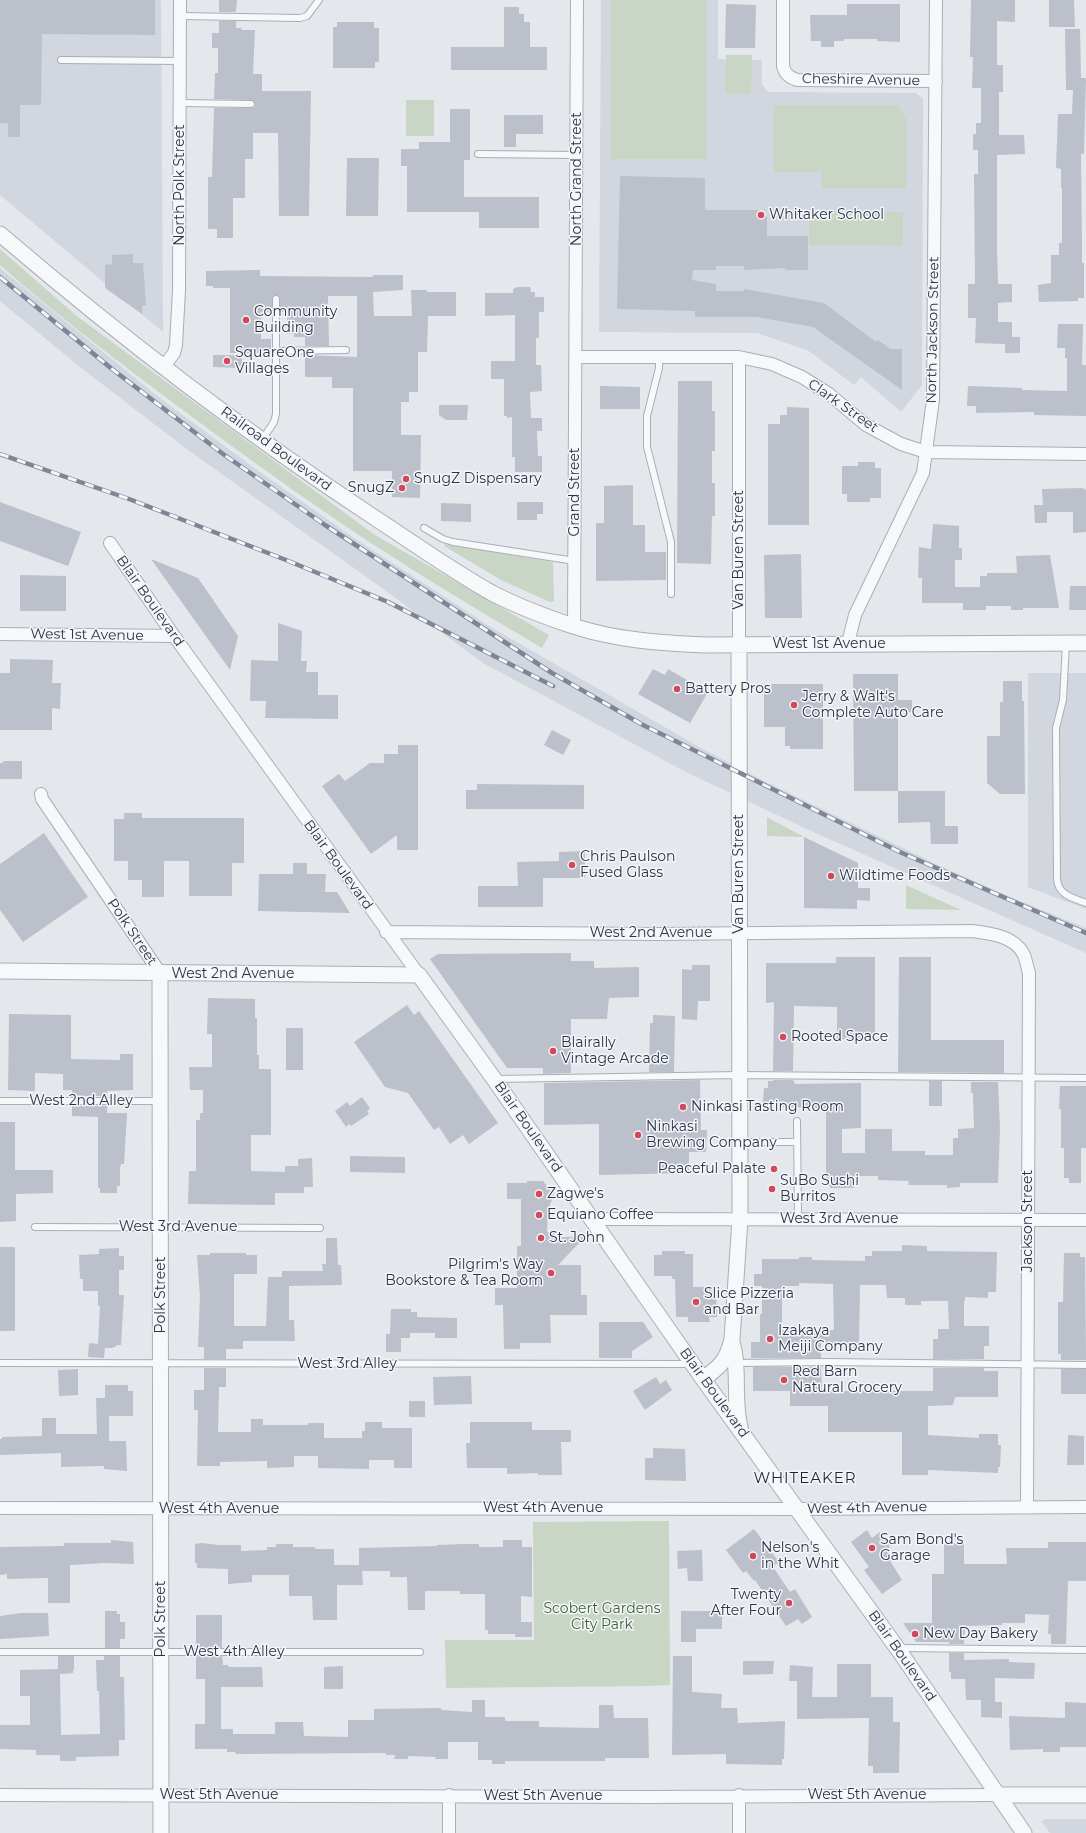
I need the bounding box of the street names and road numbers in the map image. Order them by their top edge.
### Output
street label: Cheshire Avenue [802,71,920,89]
street label: North Grand Street [569,112,585,246]
street label: North Polk Street [172,124,188,246]
street label: North Jackson Street [923,256,943,404]
street label: Clark Street [805,376,881,436]
street label: Railroad Boulevard [217,403,335,495]
street label: Grand Street [567,447,583,537]
street label: Van Buren Street [731,490,747,610]
street label: Blair Boulevard [112,552,188,650]
street label: West 1st Avenue [30,626,144,644]
street label: West 1st Avenue [772,636,886,652]
street label: Van Buren Street [731,814,747,934]
street label: Blair Boulevard [300,817,376,913]
street label: Polk Street [104,895,160,969]
street label: West 2nd Avenue [590,925,712,941]
street label: West 2nd Avenue [172,966,294,982]
street label: Blair Boulevard [490,1078,566,1176]
street label: West 2nd Alley [29,1093,133,1109]
street label: Jackson Street [1020,1170,1036,1272]
street label: West 3rd Avenue [780,1211,898,1227]
street label: West 3rd Avenue [119,1219,237,1235]
street label: Polk Street [153,1257,169,1333]
street label: Blair Boulevard [676,1345,752,1441]
street label: West 3rd Alley [297,1356,397,1372]
street label: West 4th Avenue [807,1499,927,1517]
street label: West 4th Avenue [483,1500,603,1516]
street label: West 4th Avenue [159,1501,279,1517]
street label: Polk Street [153,1581,169,1657]
street label: Blair Boulevard [864,1607,940,1705]
street label: West 4th Alley [183,1644,285,1660]
street label: West 5th Avenue [160,1787,278,1803]
street label: West 5th Avenue [808,1787,926,1803]
street label: West 5th Avenue [484,1788,602,1804]

